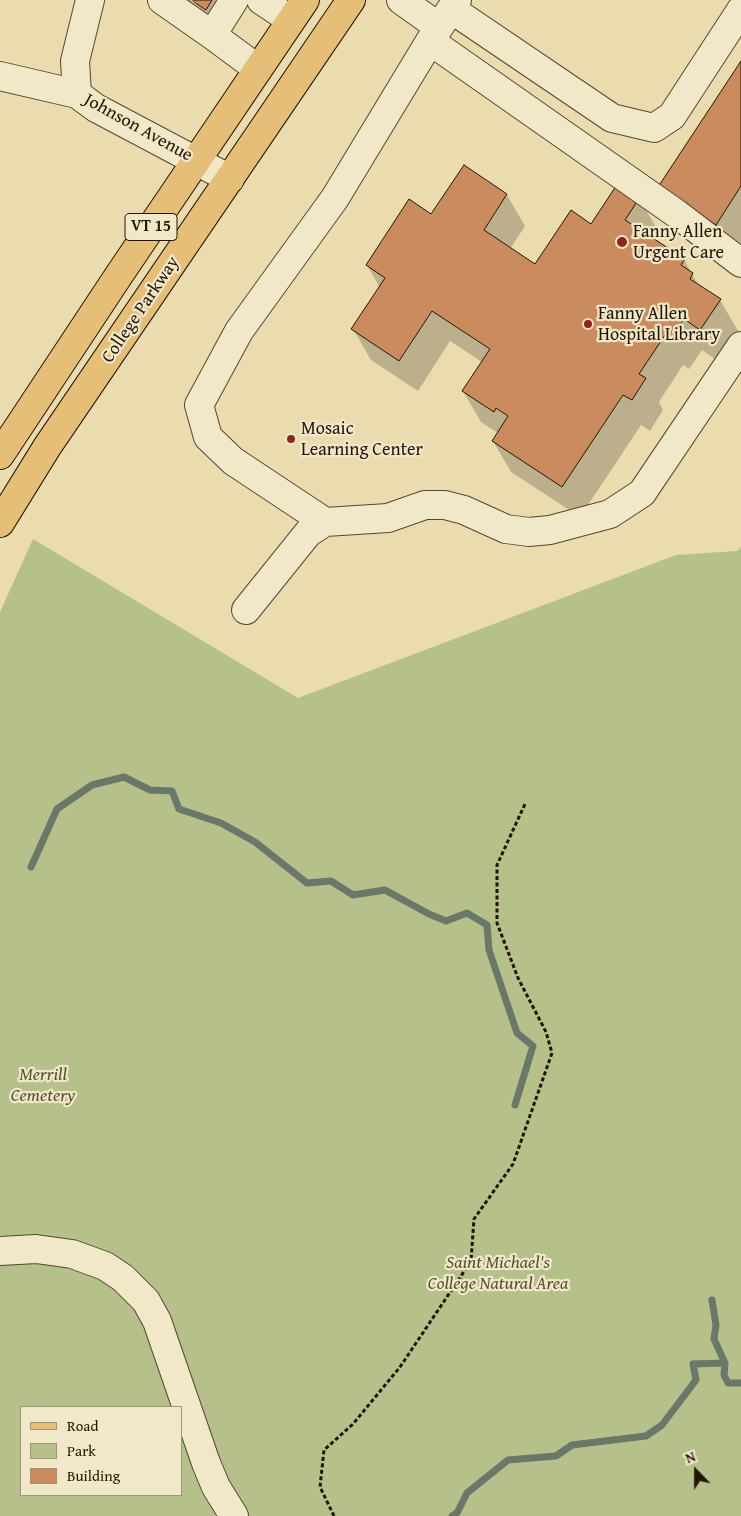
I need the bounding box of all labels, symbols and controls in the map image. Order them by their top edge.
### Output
street label: Johnson Avenue [80,89,196,167]
road number: VT 15 [125,213,177,240]
place label: Fanny Allen Urgent Care [633,221,724,264]
marker: Fanny Allen Urgent Care [615,235,629,249]
street label: College Parkway [97,253,185,367]
place label: Fanny Allen Hospital Library [598,303,720,346]
marker: Fanny Allen Hospital Library [582,318,594,330]
place label: Mosaic Learning Center [301,418,423,460]
marker: Mosaic Learning Center [285,433,297,445]
park label: Merrill Cemetery [11,1064,75,1106]
park label: Saint Michael's College Natural Area [428,1252,568,1294]
legend [20,1406,182,1496]
text: Road [67,1415,98,1436]
text: Park [67,1440,96,1461]
north arrow [671,1446,721,1496]
text: N [682,1446,698,1468]
text: Building [67,1465,120,1486]

